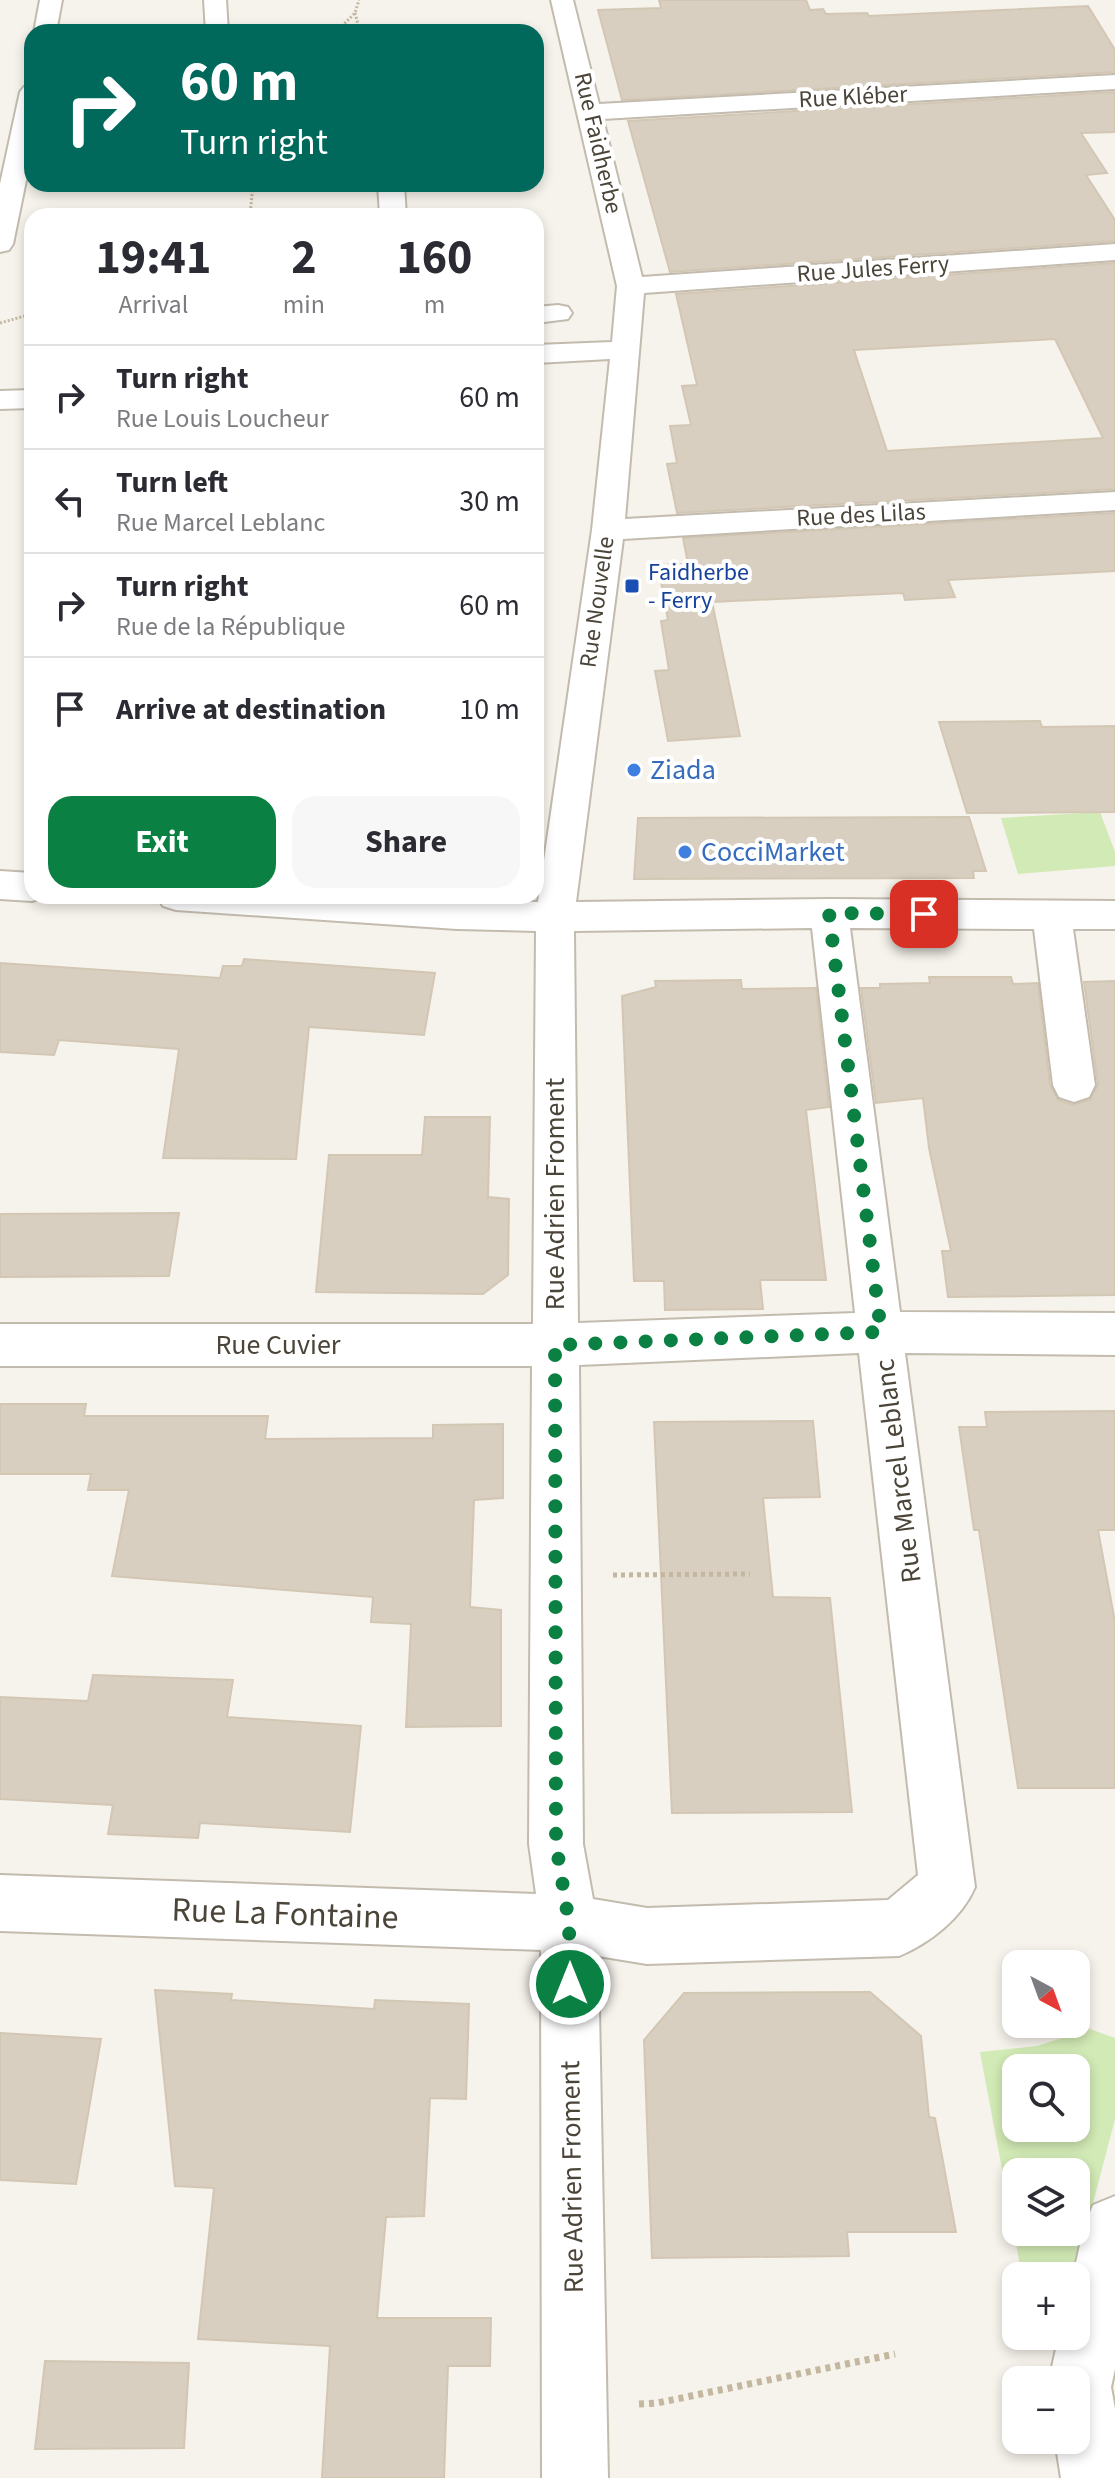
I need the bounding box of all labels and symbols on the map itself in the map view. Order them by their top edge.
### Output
street label: Rue Faidherbe [565,69,631,217]
street label: Rue Kléber [798,77,909,117]
street label: Rue Jules Ferry [796,246,950,292]
street label: Rue des Lilas [796,494,926,536]
street label: Rue Nouvelle [570,534,624,670]
place label: Faidherbe - Ferry [648,555,749,618]
marker: Faidherbe - Ferry [623,577,641,595]
place label: Ziada [650,750,716,790]
marker: Ziada [625,761,643,779]
place label: CocciMarket [701,832,845,872]
marker: CocciMarket [676,843,694,861]
pin [890,880,958,948]
street label: Rue Adrien Froment [535,1077,575,1310]
street label: Rue Cuvier [215,1325,341,1365]
street label: Rue Marcel Leblanc [864,1357,932,1585]
street label: Rue La Fontaine [171,1886,399,1942]
position arrow [528,1942,612,2026]
north arrow [1002,1950,1090,2038]
street label: Rue Adrien Froment [550,2060,594,2294]

